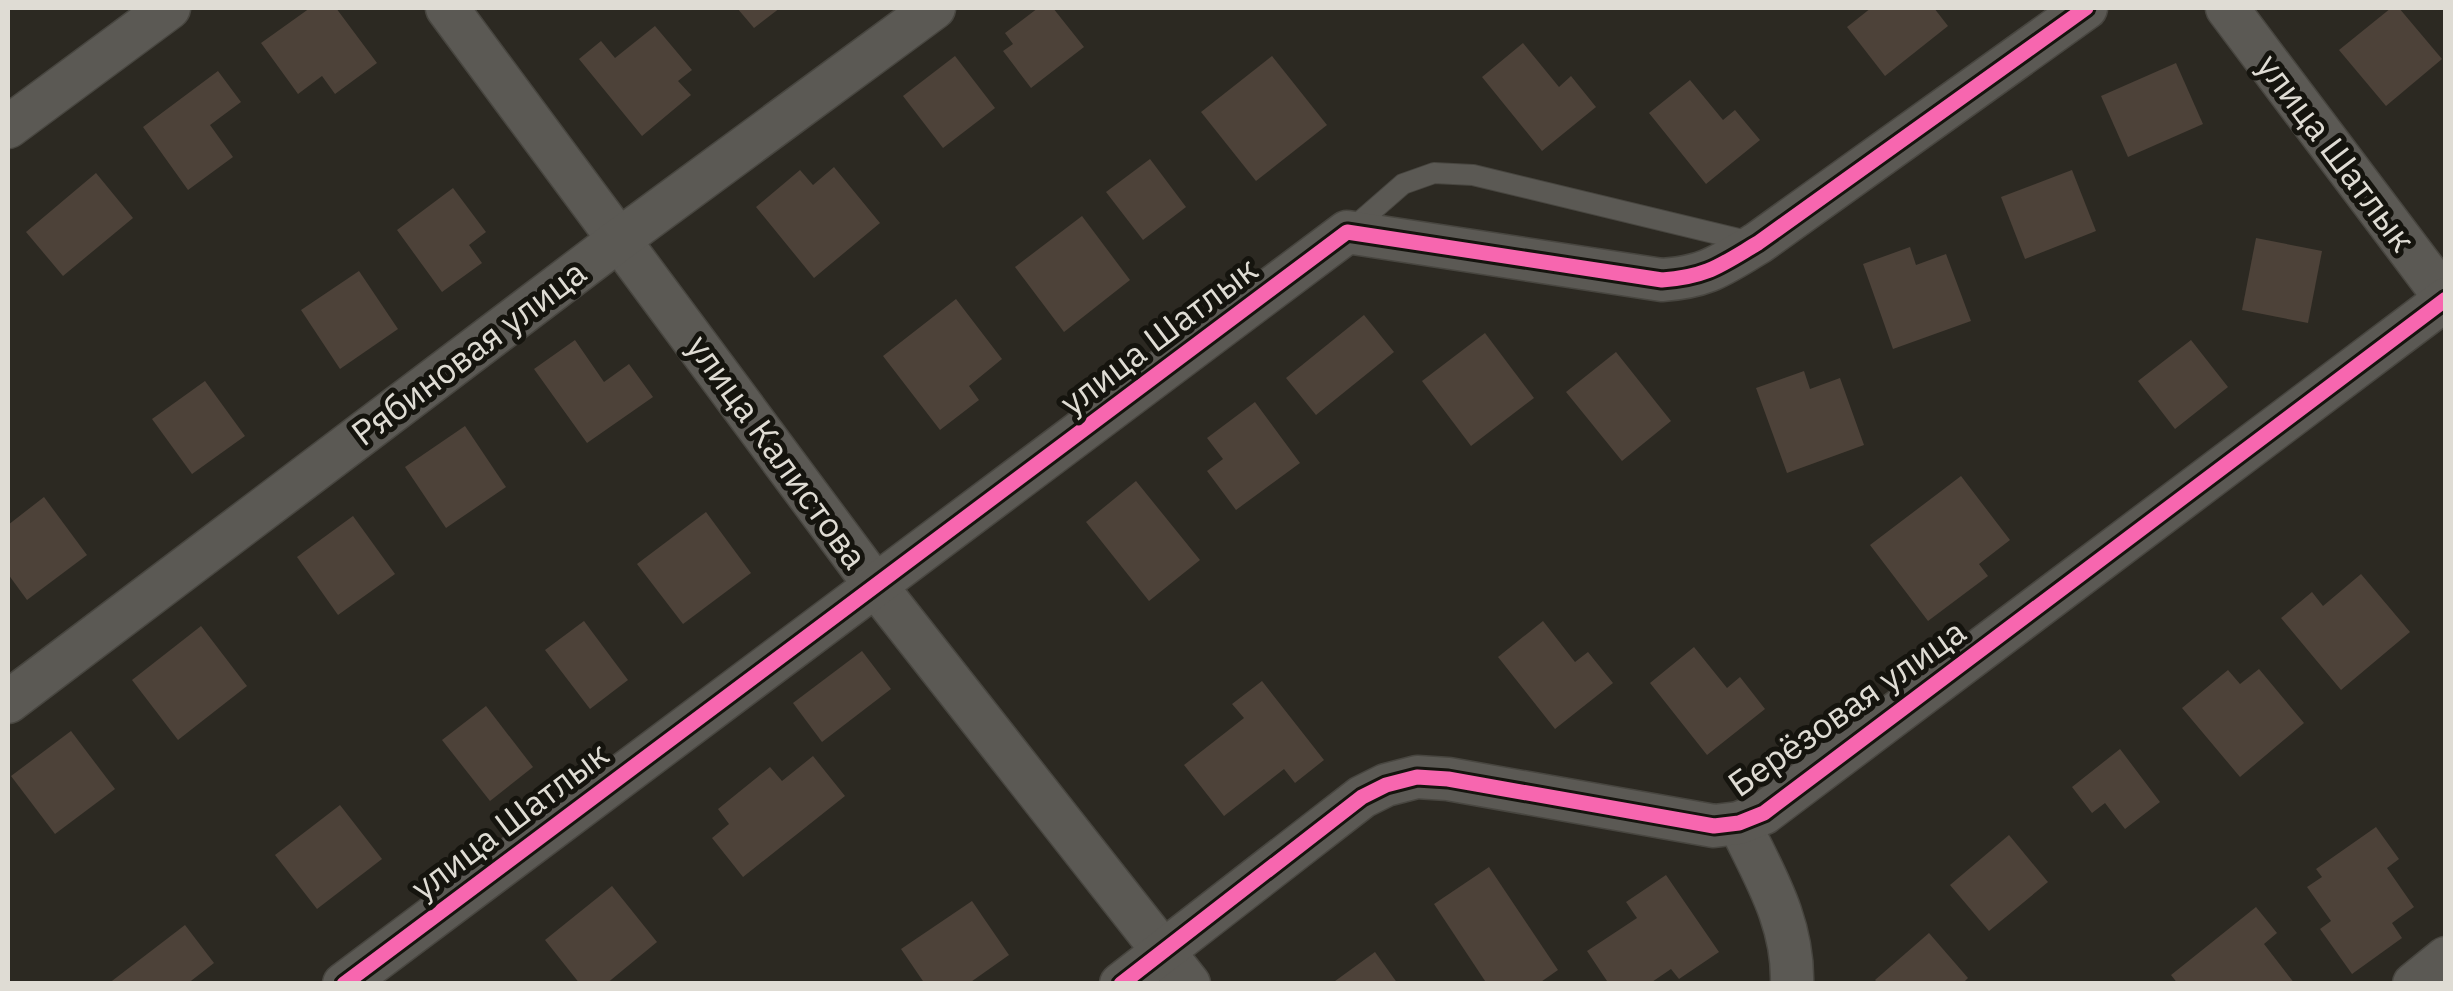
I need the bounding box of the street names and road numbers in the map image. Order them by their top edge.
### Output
street label: улица Шатлык [2247,44,2426,261]
street label: улица Шатлык [1050,246,1267,425]
street label: Рябиновая улица [342,249,595,455]
street label: улица Калистова [677,325,878,578]
street label: Берёзовая улица [1719,608,1974,806]
street label: улица Шатлык [401,731,618,910]

